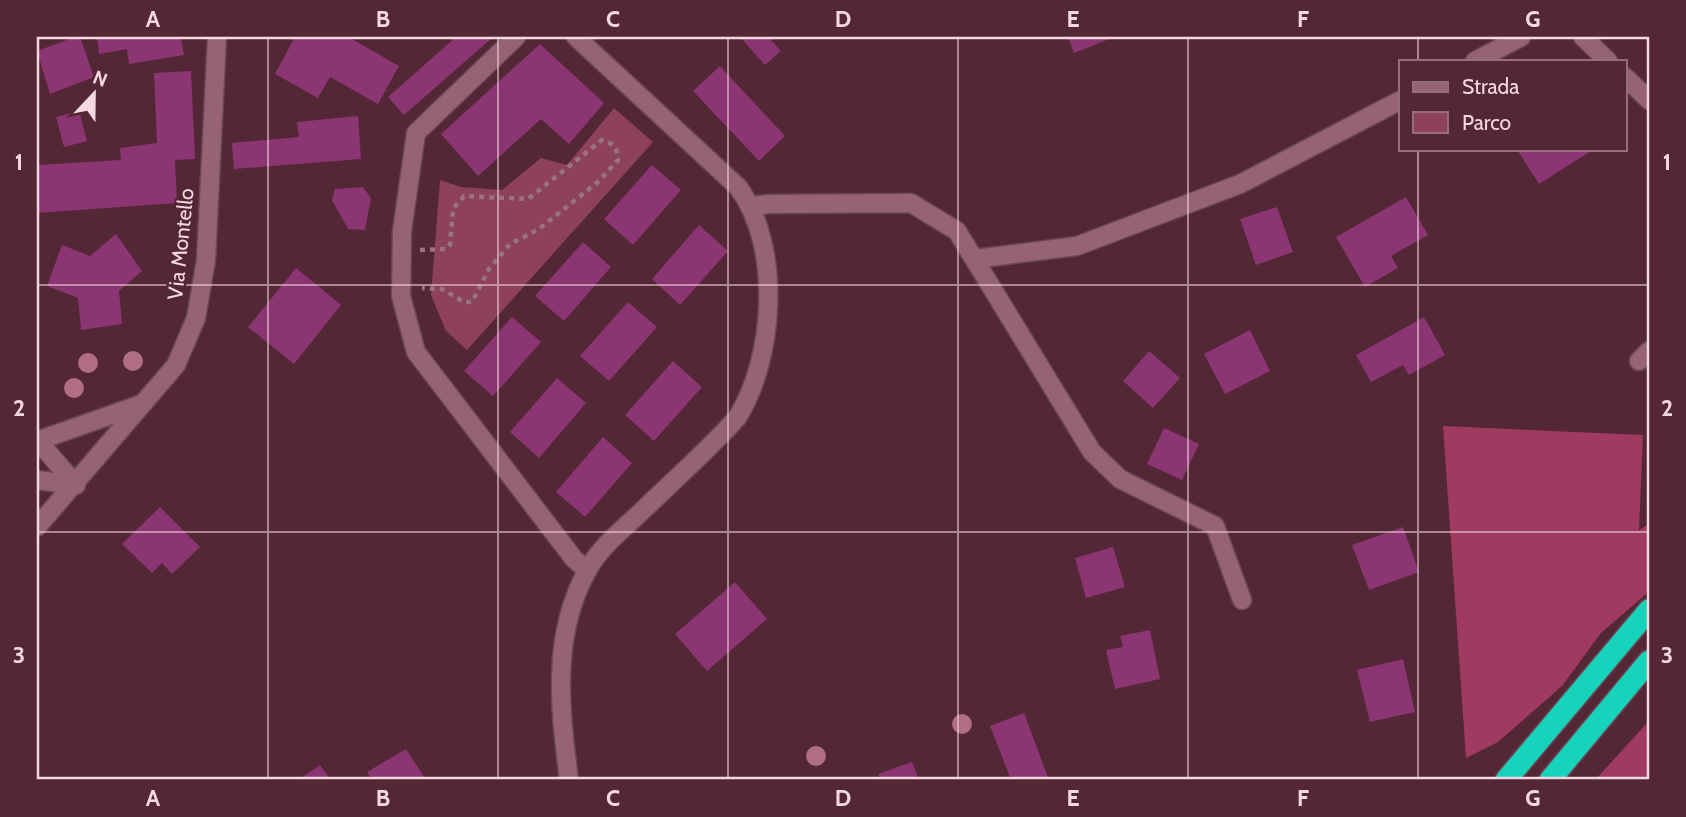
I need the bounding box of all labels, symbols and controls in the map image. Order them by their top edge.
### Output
text: A [146,5,161,33]
text: B [376,5,390,33]
text: C [606,5,620,33]
text: D [835,5,851,33]
text: E [1066,5,1080,33]
text: F [1297,5,1309,33]
text: G [1525,5,1541,33]
north arrow [60,60,130,130]
legend [1399,60,1626,150]
text: N [90,66,111,92]
text: Strada [1462,74,1519,99]
text: Parco [1462,110,1511,135]
text: 1 [15,148,23,176]
text: 1 [1663,148,1671,176]
street label: Via Montello [162,187,199,301]
text: 2 [13,394,25,422]
text: 2 [1661,394,1673,422]
text: 3 [13,641,25,669]
text: 3 [1661,641,1673,669]
text: A [146,784,161,812]
text: B [376,784,390,812]
text: C [606,784,620,812]
text: D [835,784,851,812]
text: E [1066,784,1080,812]
text: F [1297,784,1309,812]
text: G [1525,784,1541,812]

